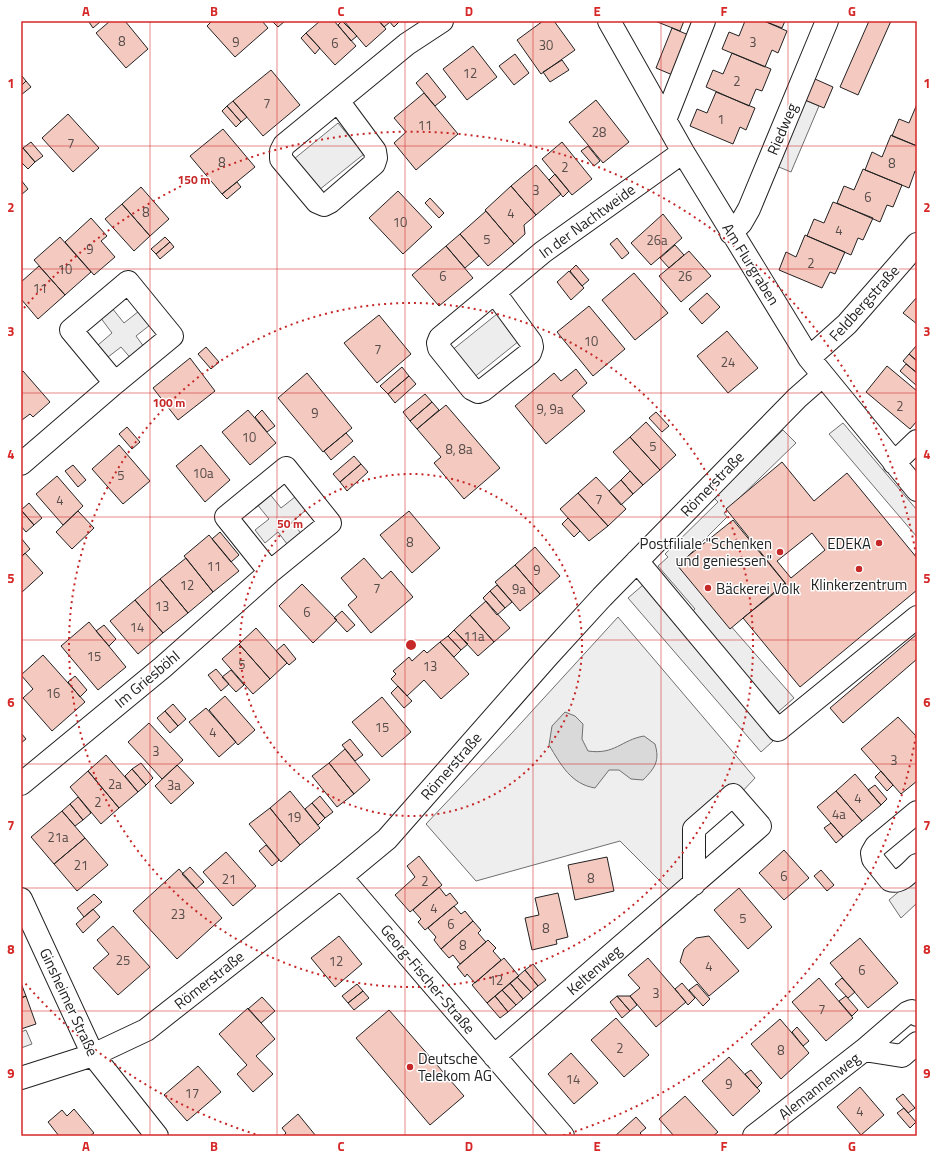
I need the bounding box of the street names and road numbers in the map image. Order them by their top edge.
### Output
street label: Riedweg [761,99,803,159]
street label: In der Nachtweide [534,178,640,264]
street label: Am Flurgraben [717,218,785,310]
street label: Feldbergstraße [823,260,905,346]
street label: Römerstraße [675,446,749,522]
street label: Im Griesböhl [109,645,185,713]
street label: Römerstraße [415,727,487,805]
street label: Georg-Fischer-Straße [375,919,481,1039]
street label: Keltenweg [561,939,627,1001]
street label: Ginsheimer Straße [34,944,104,1060]
street label: Römerstraße [169,945,249,1015]
street label: Alemannenweg [773,1046,865,1125]

